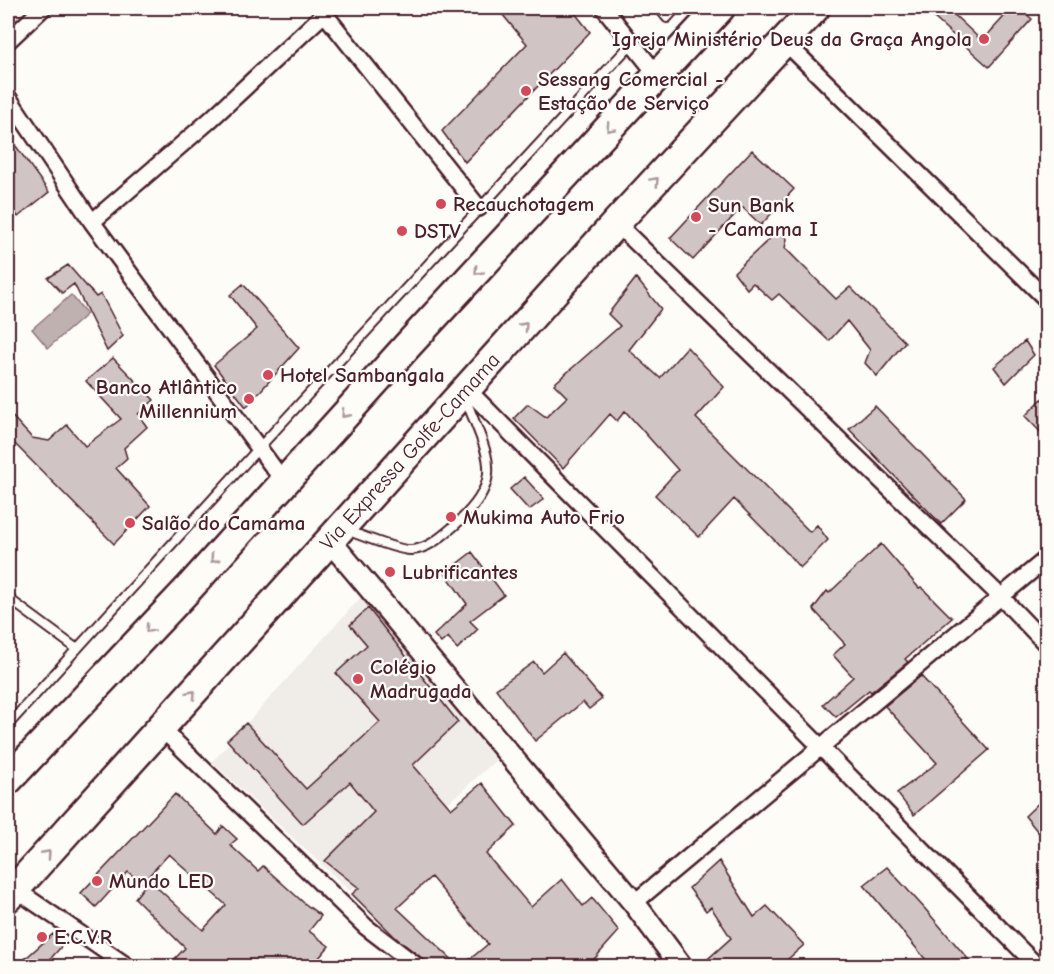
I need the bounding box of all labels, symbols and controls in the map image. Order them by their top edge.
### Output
place label: Igreja Ministério Deus da Graça Angola [612,27,972,51]
marker: Igreja Ministério Deus da Graça Angola [977,32,991,46]
place label: Sessang Comercial - Estação de Serviço [538,67,724,115]
marker: Sessang Comercial - Estação de Serviço [519,84,533,98]
one-way arrow [606,121,617,132]
one-way arrow [648,177,659,188]
place label: Recauchotagem [453,192,594,216]
place label: Sun Bank - Camama I [708,193,818,241]
marker: Recauchotagem [434,197,448,211]
marker: Sun Bank - Camama I [689,210,703,224]
place label: DSTV [414,219,462,243]
marker: DSTV [395,224,409,238]
one-way arrow [474,264,485,275]
one-way arrow [517,322,528,333]
street label: Via Expressa Golfe-Camama [315,348,505,555]
place label: Hotel Sambangala [280,363,445,387]
marker: Hotel Sambangala [261,368,275,382]
place label: Banco Atlântico Millennium [96,375,237,423]
marker: Banco Atlântico Millennium [242,392,256,406]
one-way arrow [341,408,352,418]
place label: Mukima Auto Frio [463,505,625,529]
marker: Mukima Auto Frio [444,510,458,524]
place label: Salão do Camama [142,511,305,535]
marker: Salão do Camama [123,516,137,530]
one-way arrow [210,552,221,563]
place label: Lubrificantes [402,560,518,584]
marker: Lubrificantes [383,565,397,579]
one-way arrow [146,622,157,633]
place label: Colégio Madrugada [370,655,472,703]
marker: Colégio Madrugada [351,672,365,686]
one-way arrow [185,690,196,701]
one-way arrow [40,850,51,861]
place label: Mundo LED [109,869,214,893]
marker: Mundo LED [90,874,104,888]
place label: E.C.V.R [54,925,112,949]
marker: E.C.V.R [35,930,49,944]

